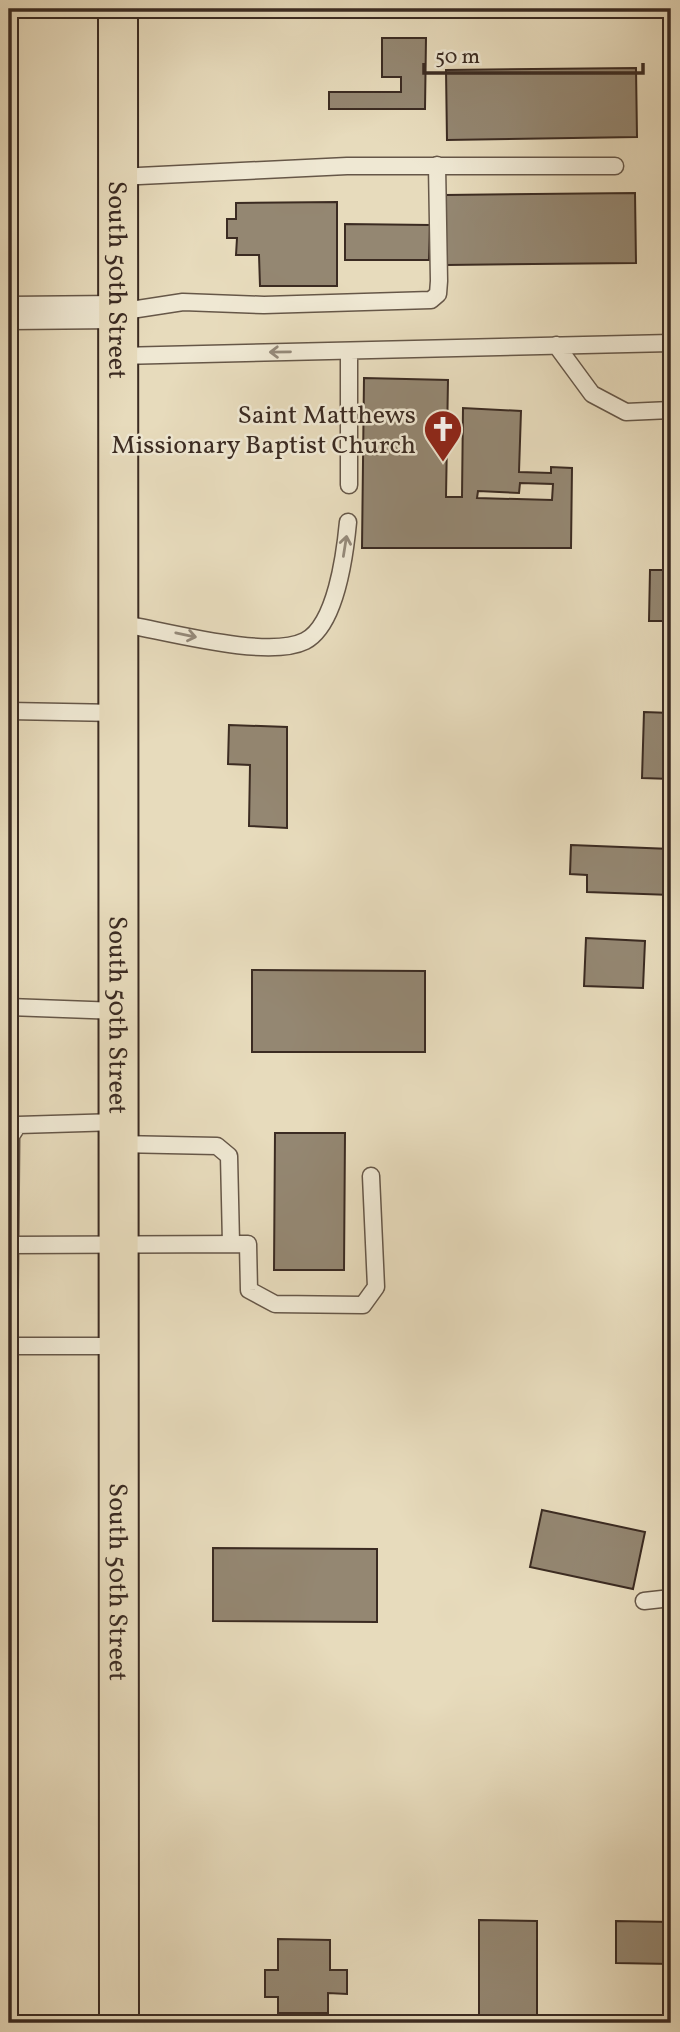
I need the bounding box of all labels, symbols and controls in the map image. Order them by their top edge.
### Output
scale bar [424,32,643,76]
text: 50 m [435,43,480,72]
street label: South 50th Street [98,181,134,379]
one-way arrow [269,346,292,359]
place label: Saint Matthews Missionary Baptist Church [111,398,416,464]
church icon: Saint Matthews Missionary Baptist Church [422,408,464,463]
one-way arrow [339,535,352,558]
one-way arrow [174,628,197,642]
street label: South 50th Street [98,916,135,1114]
street label: South 50th Street [99,1483,135,1681]

